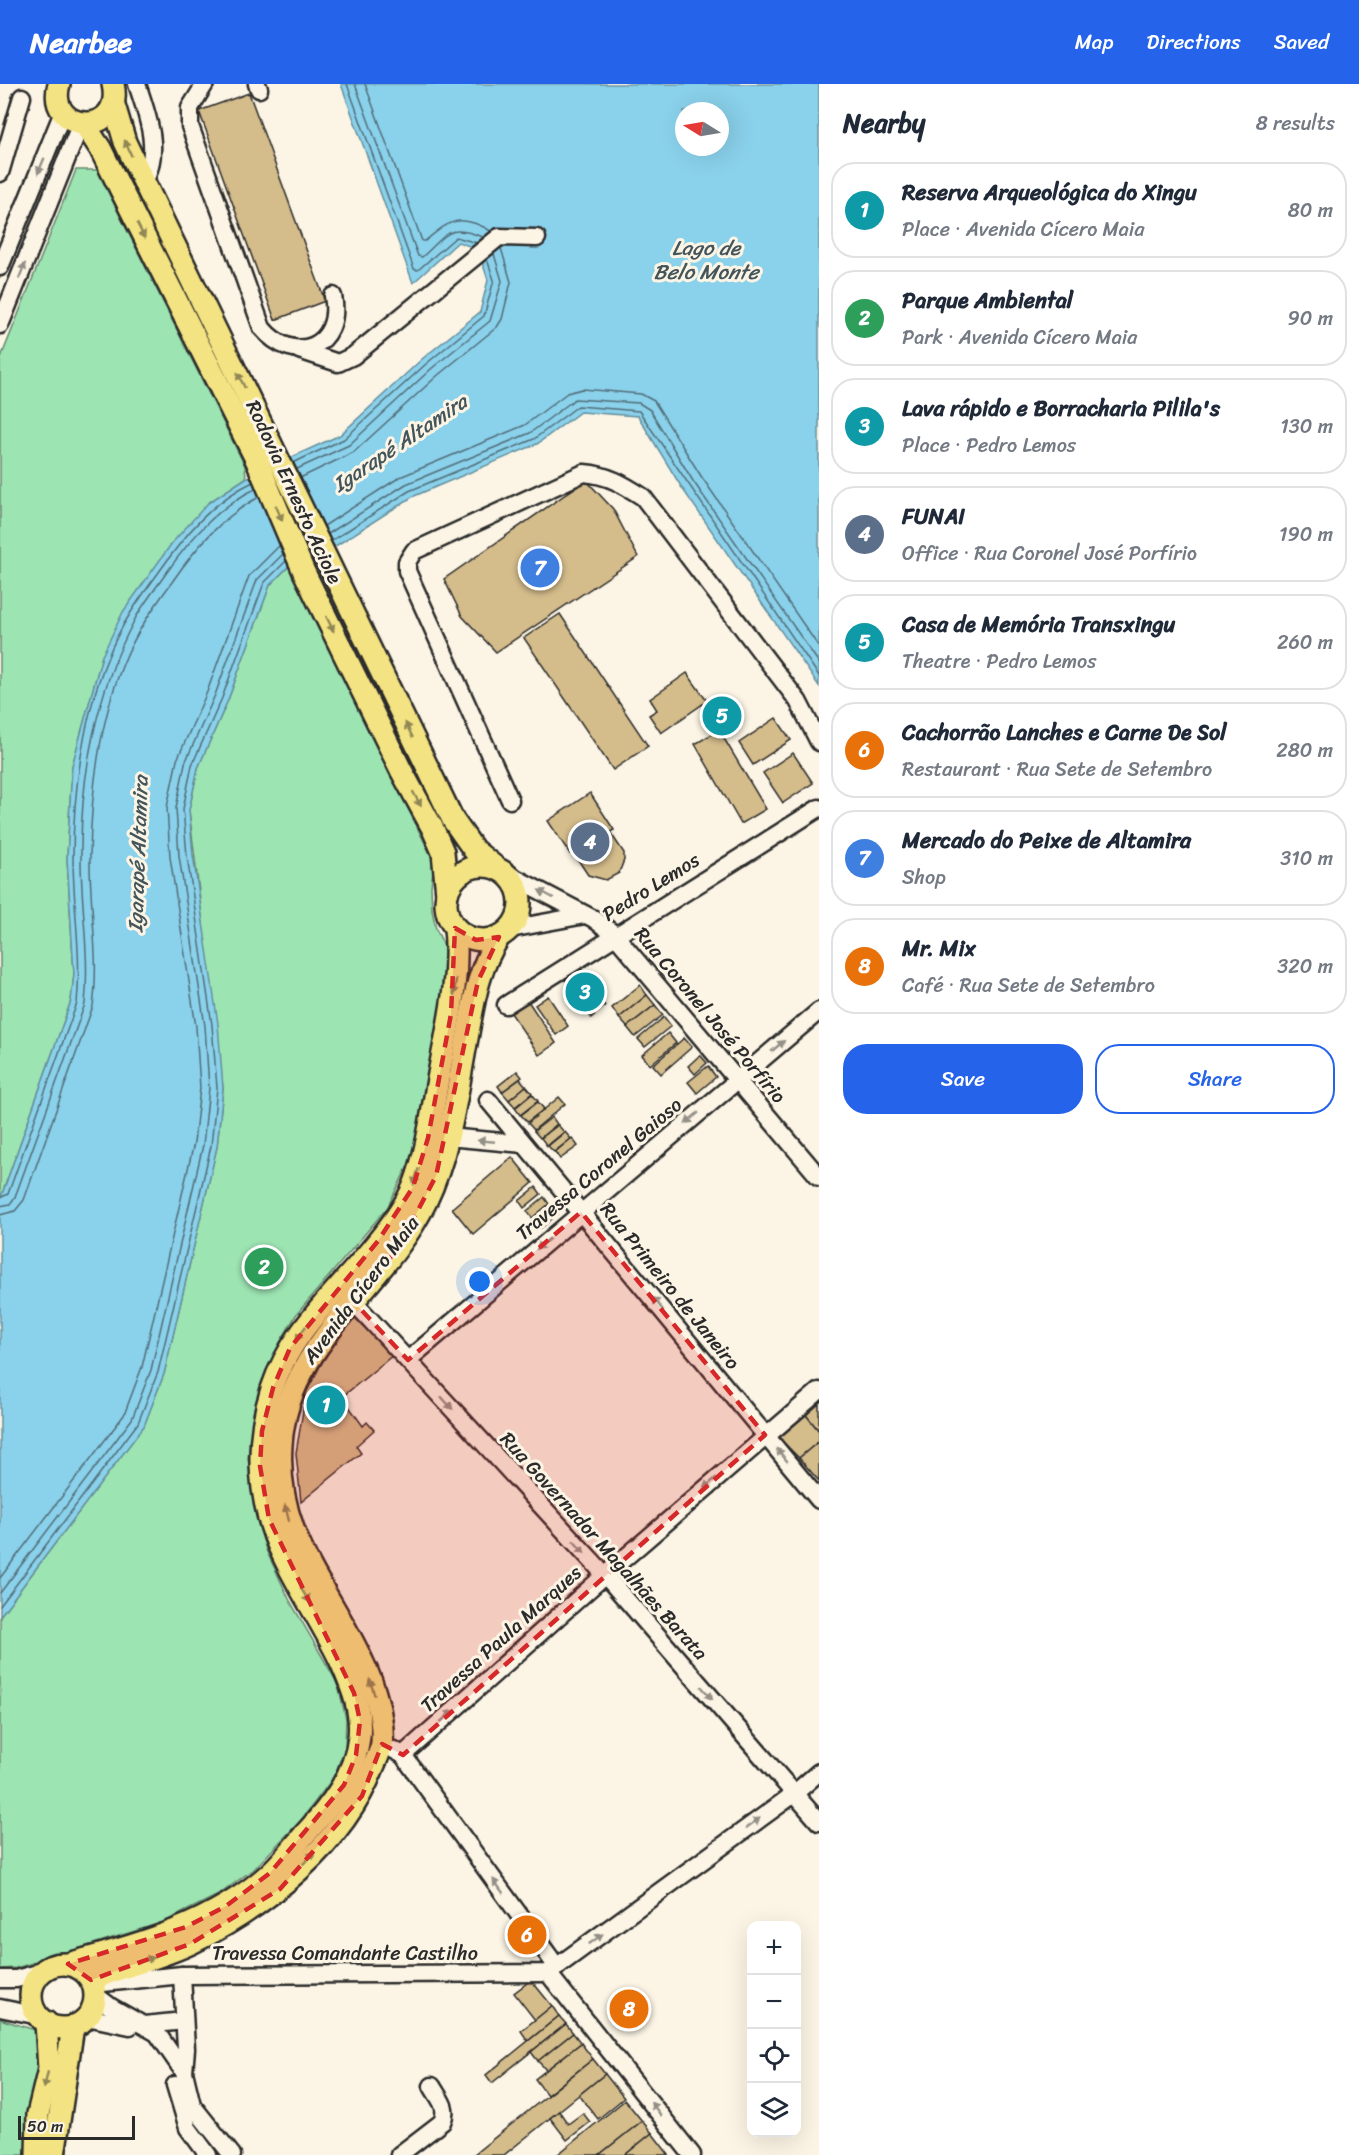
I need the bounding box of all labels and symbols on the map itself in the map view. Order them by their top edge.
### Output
north arrow [675,102,729,156]
one-way arrow [123,138,133,156]
one-way arrow [36,157,45,175]
one-way arrow [136,223,146,240]
water label: Lago de Belo Monte [653,229,761,291]
one-way arrow [18,262,27,280]
one-way arrow [236,371,246,388]
water label: Igarapé Altamira [324,382,478,503]
street label: Rodovia Ernesto Aciole [236,394,352,590]
one-way arrow [275,504,284,522]
pin: 7 [520,546,560,590]
one-way arrow [325,616,335,633]
pin: 5 [702,694,742,738]
one-way arrow [405,722,414,739]
water label: Igarapé Altamira [116,773,160,934]
one-way arrow [412,790,422,807]
pin: 4 [570,820,610,864]
street label: Pedro Lemos [595,843,708,931]
one-way arrow [537,889,554,899]
street label: Rua Coronel José Porfírio [625,918,795,1112]
pin: 3 [566,970,604,1014]
one-way arrow [450,977,460,996]
one-way arrow [770,1039,786,1052]
street label: Travessa Coronel Gaioso [508,1088,690,1250]
one-way arrow [685,1111,700,1124]
one-way arrow [476,1136,495,1146]
one-way arrow [411,1169,420,1187]
street label: Rua Primeiro de Janeiro [591,1194,749,1378]
street label: Avenida Cícero Maia [293,1207,429,1373]
one-way arrow [536,1237,551,1250]
pin: 2 [244,1244,284,1290]
your location [465,1267,494,1296]
one-way arrow [651,1296,664,1312]
one-way arrow [295,1325,307,1341]
pin: 1 [306,1382,346,1428]
one-way arrow [440,1395,453,1410]
street label: Rua Governador Magalhães Barata [491,1423,717,1669]
one-way arrow [775,1447,788,1463]
one-way arrow [703,1476,718,1489]
one-way arrow [282,1504,292,1522]
one-way arrow [572,1539,586,1554]
street label: Travessa Paula Marques [412,1556,591,1722]
one-way arrow [299,1587,310,1603]
one-way arrow [367,1678,376,1696]
one-way arrow [700,1685,713,1700]
one-way arrow [439,1710,454,1723]
one-way arrow [746,1818,761,1830]
one-way arrow [302,1852,316,1866]
one-way arrow [492,1878,504,1894]
pin: 6 [508,1912,546,1958]
one-way arrow [587,1933,603,1945]
street label: Travessa Comandante Castilho [212,1936,478,1971]
one-way arrow [137,1955,155,1964]
pin: 8 [610,1986,648,2032]
one-way arrow [41,2071,51,2090]
one-way arrow [650,2101,663,2117]
scale bar [18,2113,135,2140]

